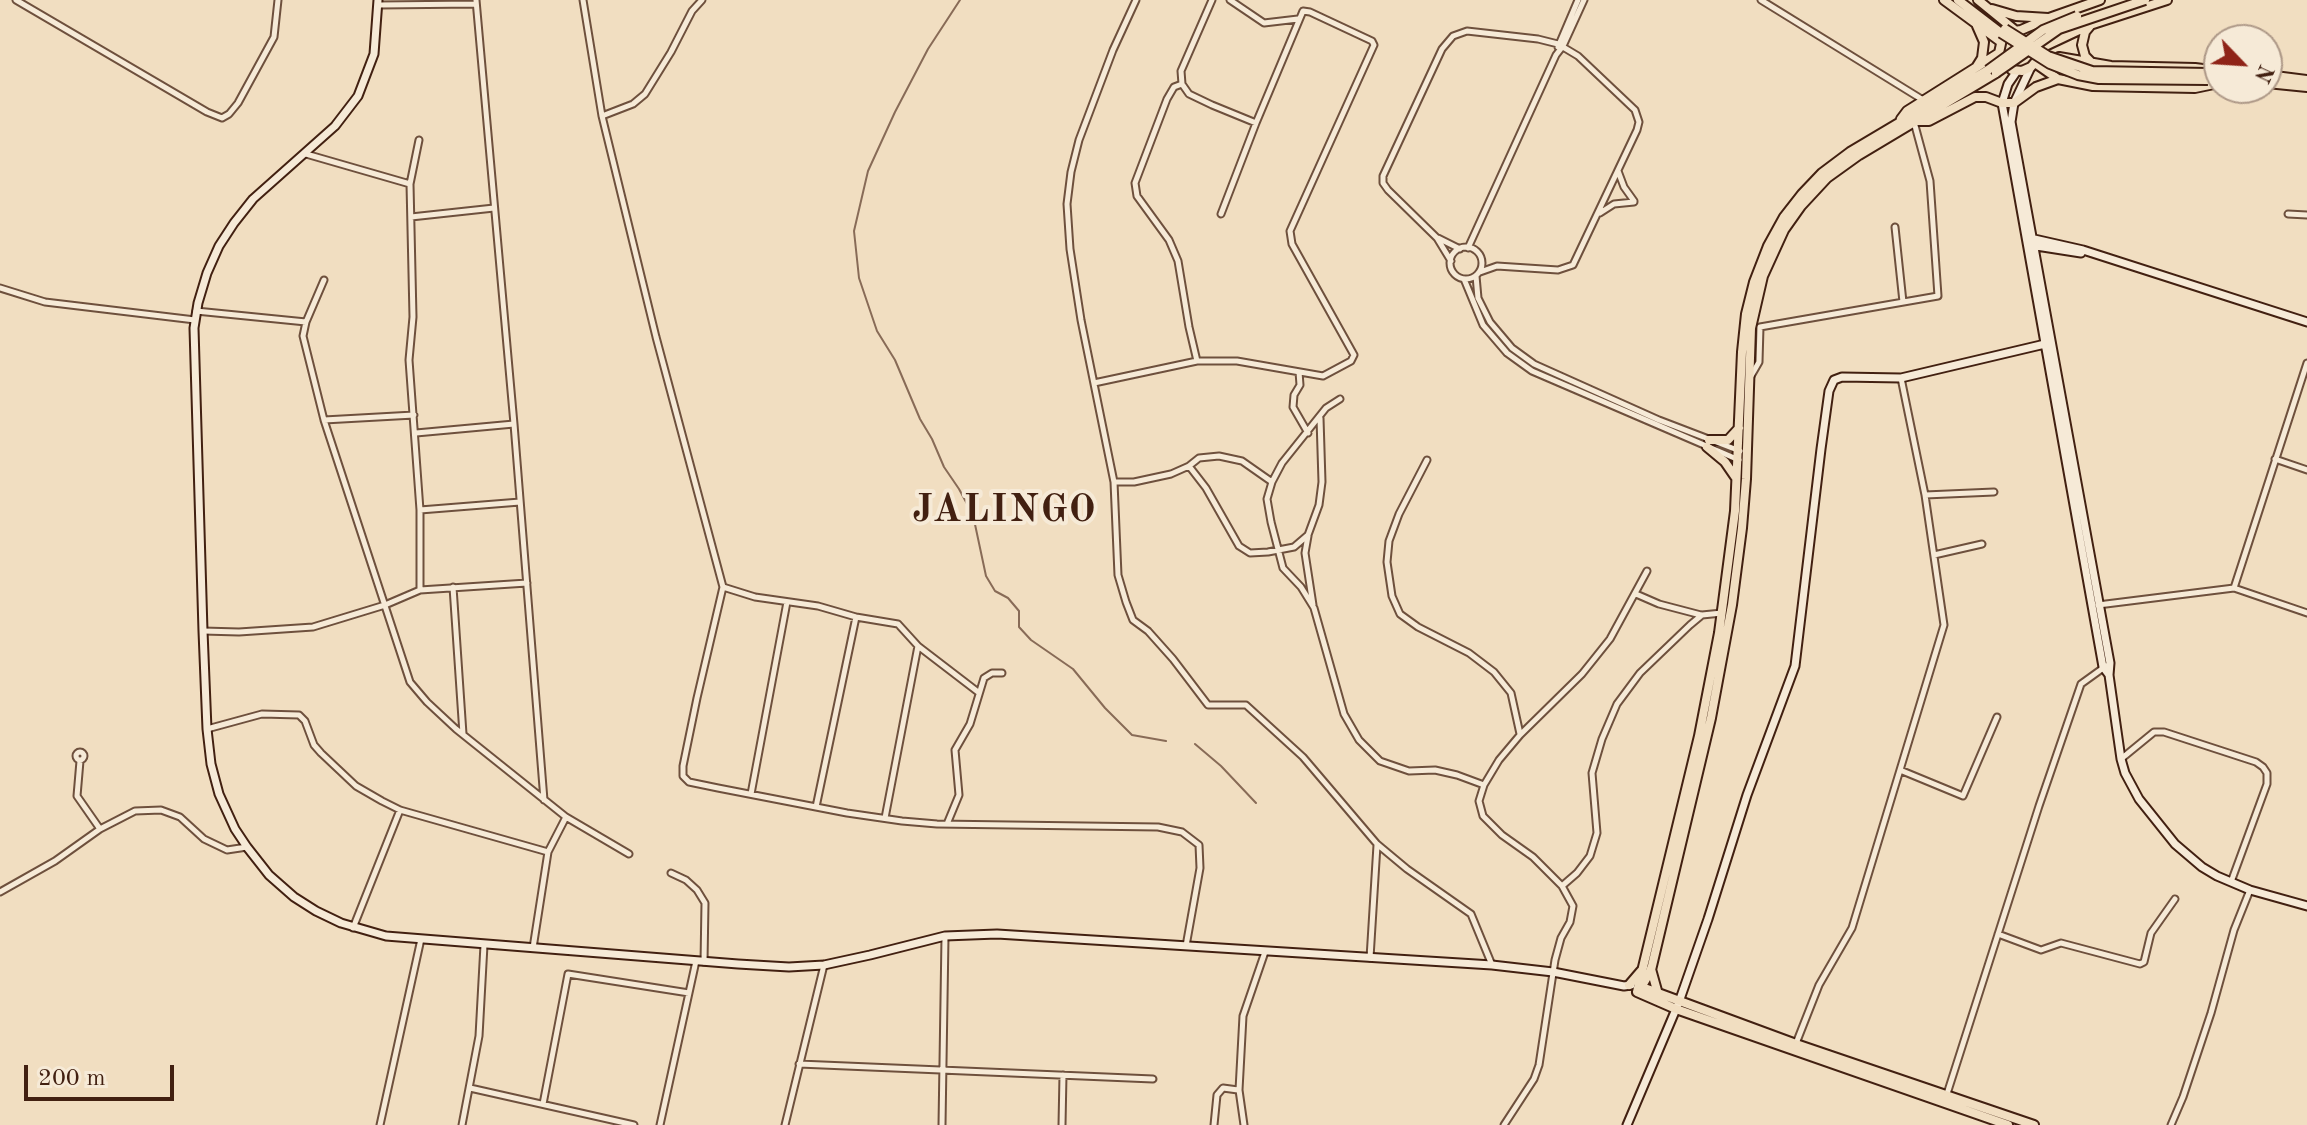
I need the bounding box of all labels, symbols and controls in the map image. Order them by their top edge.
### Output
north arrow [2203,24,2283,104]
text: N [2249,61,2276,86]
district label: JALINGO [912,488,1098,534]
scale bar [28,1049,178,1099]
text: 200 m [38,1067,106,1091]

